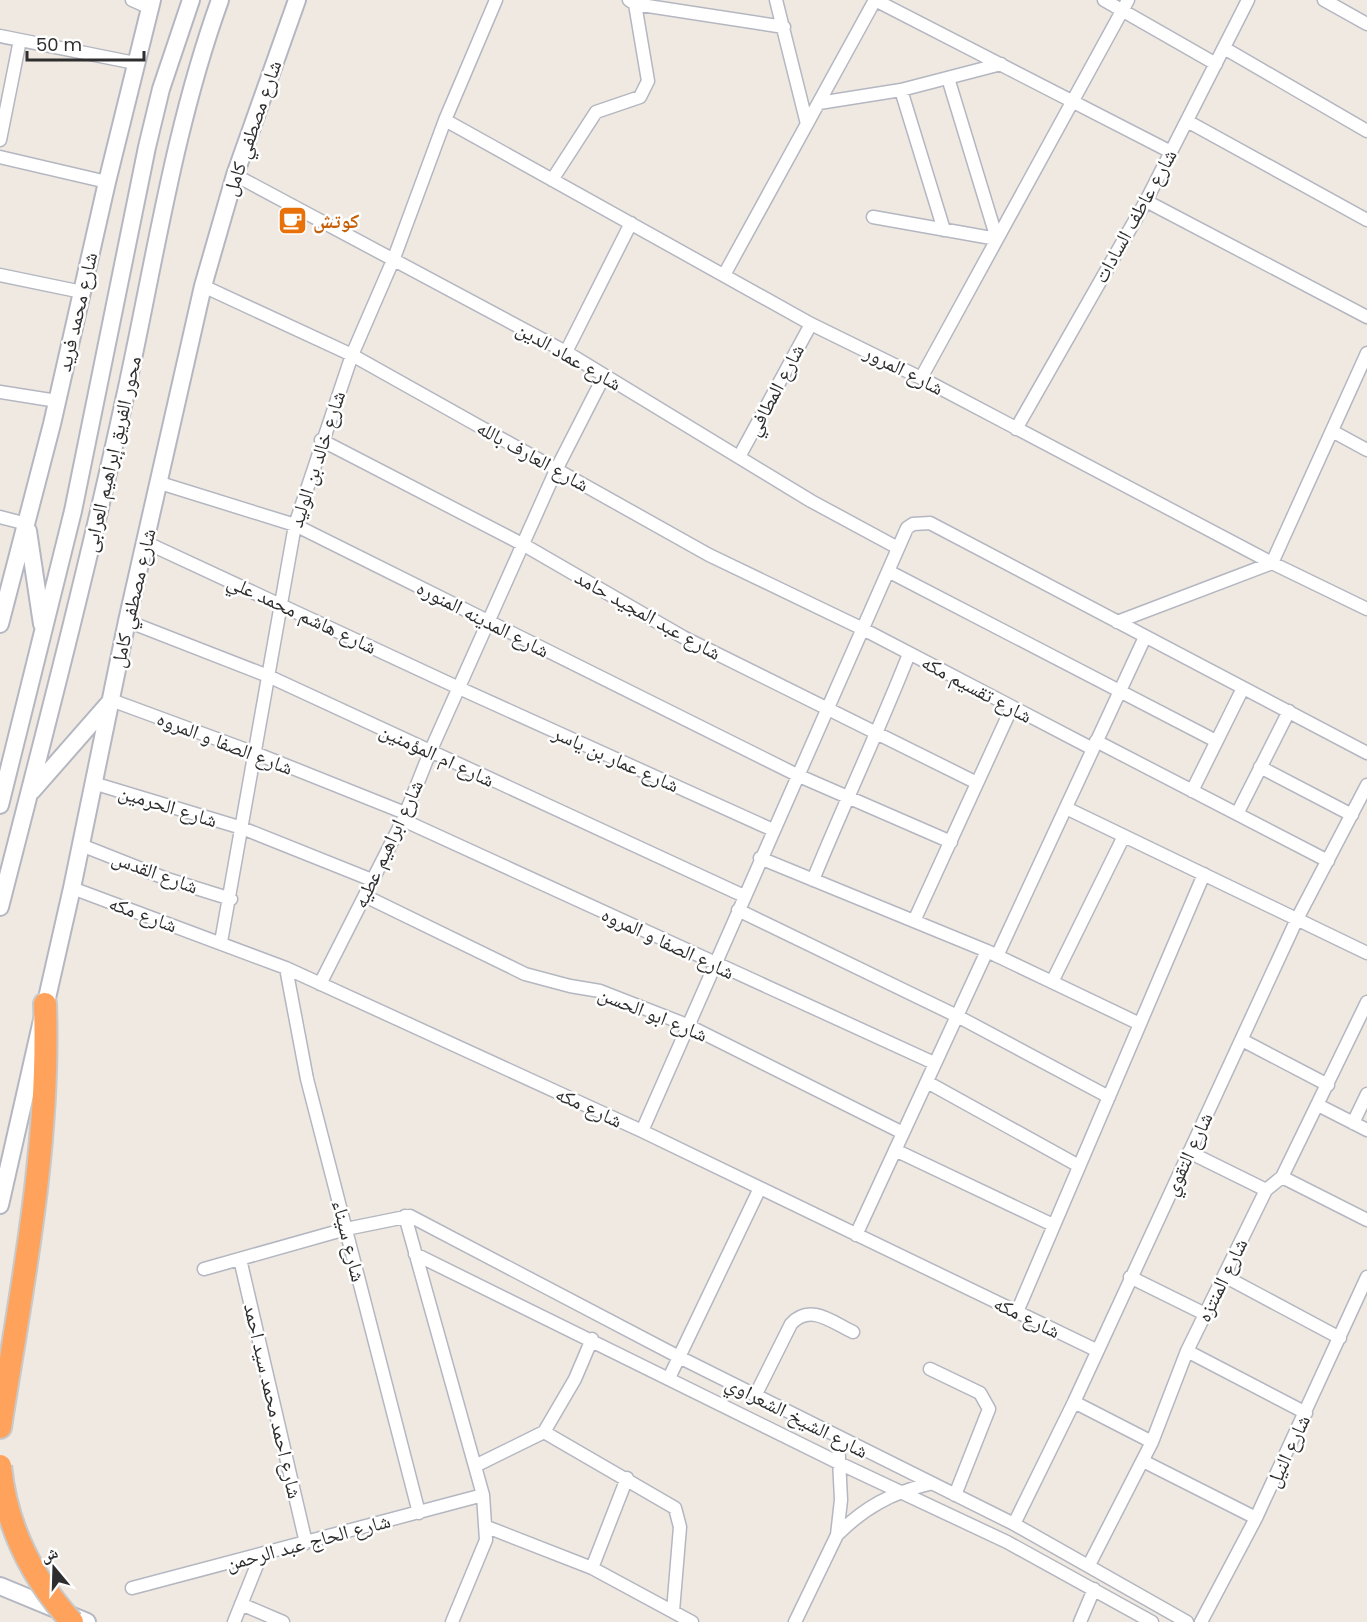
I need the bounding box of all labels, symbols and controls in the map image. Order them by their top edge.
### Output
scale bar [27,24,144,62]
text: 50 m [36,32,82,57]
street label: شارع مصطفي كامل [216,56,290,200]
street label: شارع عاطف السادات [1087,144,1183,288]
cafe icon: كوتش [276,205,308,237]
place label: كوتش [313,207,359,235]
street label: شارع محمد فريد [50,250,104,374]
street label: شارع عماد الدين [511,315,627,397]
street label: شارع المرور [859,338,949,402]
street label: شارع المطافي [739,339,813,442]
street label: محور الفريق إبراهيم العرابى [76,353,148,555]
street label: شارع خالد بن الوليد [282,387,352,531]
street label: شارع العارف بالله [472,414,594,498]
street label: شارع مصطفي كامل [103,526,165,671]
street label: شارع عبد المجيد حامد [570,563,726,667]
street label: شارع هاشم محمد علي [222,567,381,663]
street label: شارع المدينه المنوره [412,573,554,665]
street label: شارع تقسيم مكه [917,648,1037,730]
street label: شارع الصفا و المروه [153,704,297,782]
street label: شارع ام المؤمنين [375,716,499,794]
street label: شارع عمار بن ياسر [547,718,684,799]
street label: شارع ابراهيم عطيه [346,775,430,913]
street label: شارع الحرمين [115,778,221,834]
street label: شارع القدس [108,843,202,901]
street label: شارع مكه [105,889,181,939]
street label: شارع الصفا و المروه [597,900,739,986]
street label: شارع ابو الحسن [594,979,712,1049]
street label: شارع مكه [551,1079,627,1135]
street label: شارع التقوي [1156,1108,1221,1201]
street label: شارع سيناء [325,1197,373,1285]
street label: شارع المنتزه [1190,1233,1254,1327]
street label: شارع مكه [989,1289,1065,1345]
street label: شارع احمد محمد سيد احمد [237,1300,309,1502]
street label: شارع الشيخ الشعراوي [720,1369,873,1467]
street label: شارع النيل [1259,1410,1317,1492]
street label: شارع الحاج عبد الرحمن [223,1507,393,1577]
north arrow [24,1538,84,1598]
text: ش [38,1541,61,1568]

